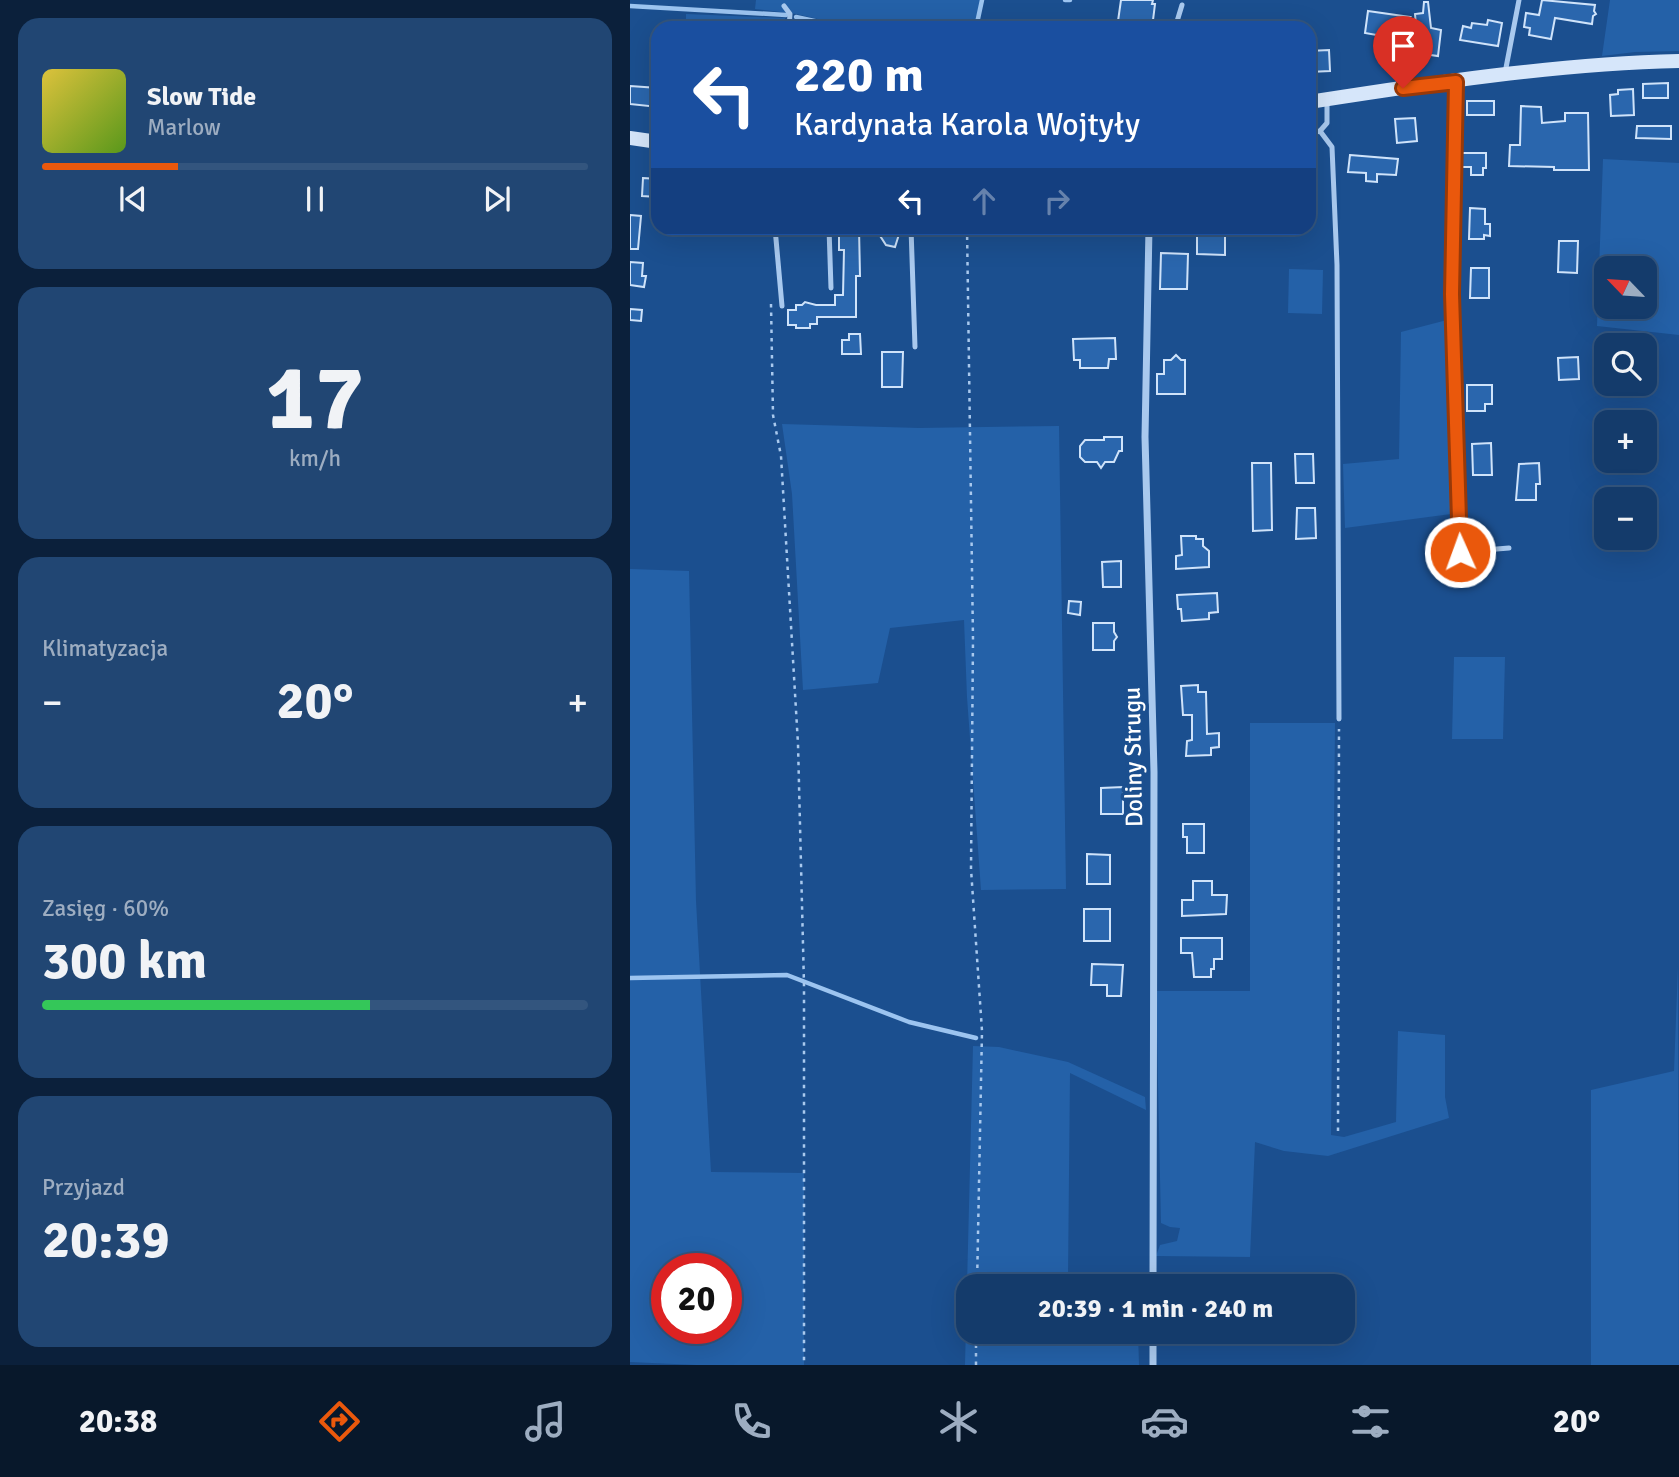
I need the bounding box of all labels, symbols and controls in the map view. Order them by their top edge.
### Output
pin [1373,16,1433,88]
icon: arrive [1384,27,1422,65]
text: 220 m [794,45,924,105]
icon: left [679,49,770,140]
text: Slow Tide [147,81,256,113]
text: Kardynała Karola Wojtyły [794,105,1140,144]
text: Marlow [147,113,221,142]
icon: previous [114,180,152,218]
icon: pause [296,180,334,218]
icon: next [478,180,516,218]
icon: left [892,182,930,220]
icon: ahead [965,182,1003,220]
icon: right [1038,182,1076,220]
north arrow [1594,256,1657,318]
map controls [1594,256,1657,550]
button: search [1594,333,1657,396]
text: 17 [266,342,364,455]
button: + [1594,410,1657,473]
text: km/h [289,444,341,473]
button: − [1594,487,1657,550]
position arrow [1423,515,1497,589]
text: Klimatyzacja [42,634,168,663]
text: 20° [277,669,353,733]
text: − [42,679,63,726]
text: + [567,679,588,726]
street label: Doliny Strugu [1117,687,1149,827]
text: Zasięg · 60% [42,894,169,923]
text: 300 km [42,929,207,993]
text: Przyjazd [42,1173,125,1202]
text: 20:39 [42,1208,170,1272]
speed limit sign: 20 [651,1253,742,1344]
text: 20:39 · 1 min · 240 m [1038,1293,1273,1325]
icon: directions [315,1397,364,1446]
icon: music [521,1397,570,1446]
icon: phone [727,1397,776,1446]
icon: climate [934,1397,983,1446]
icon: car [1140,1397,1189,1446]
icon: filters [1346,1397,1395,1446]
text: 20:38 [79,1402,157,1441]
text: 20° [1553,1402,1600,1441]

